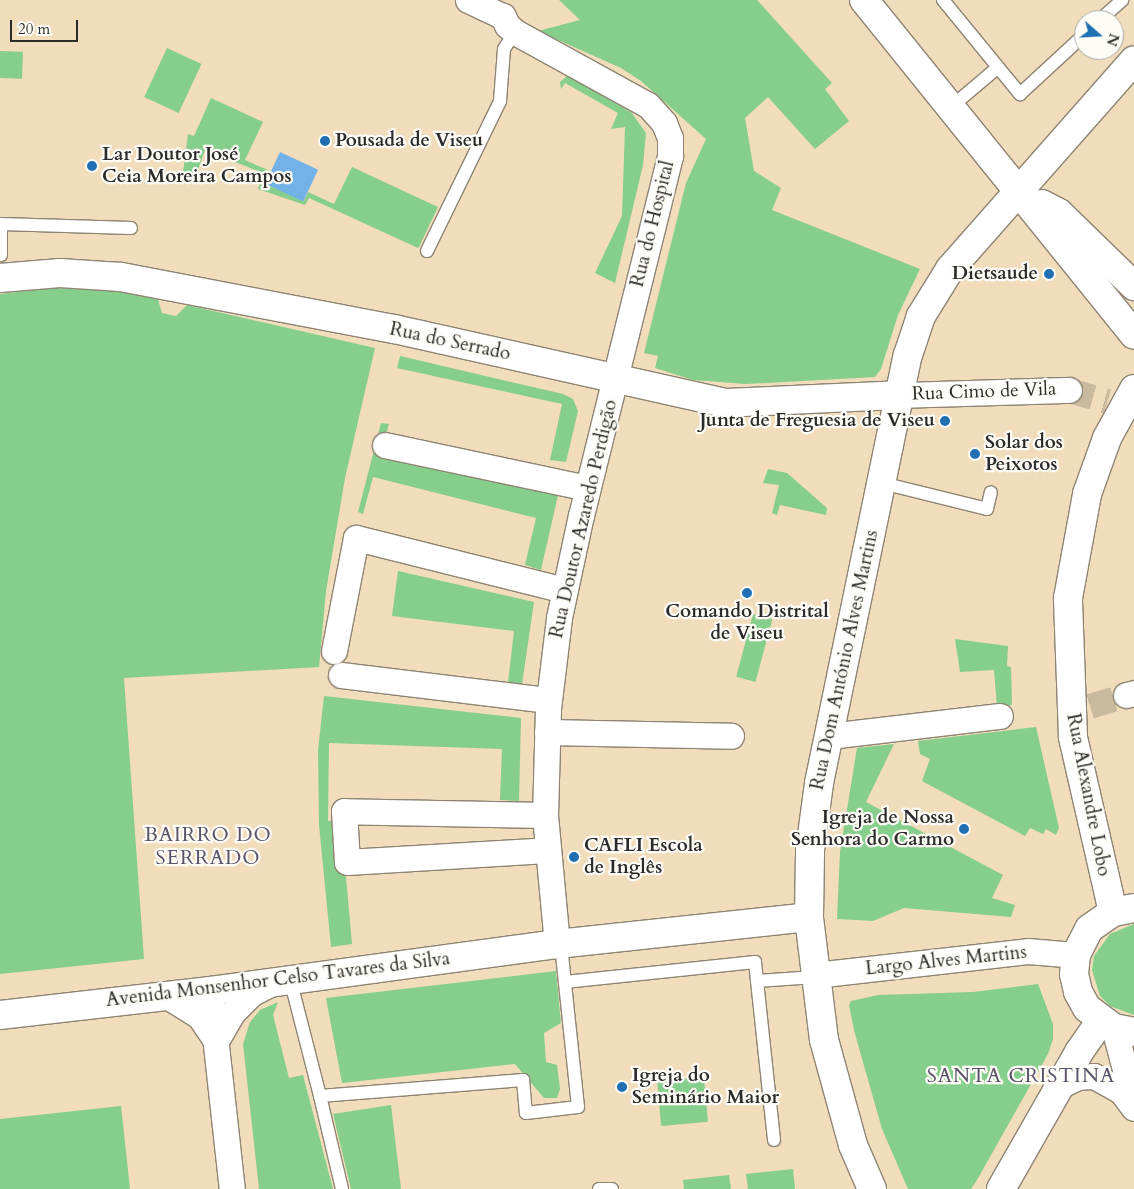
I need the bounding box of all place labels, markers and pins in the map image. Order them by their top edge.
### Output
place label: Pousada de Viseu [335,130,483,152]
marker: Pousada de Viseu [319,135,331,147]
place label: Lar Doutor José Ceia Moreira Campos [102,144,291,188]
marker: Lar Doutor José Ceia Moreira Campos [86,160,98,172]
place label: Dietsaude [952,263,1038,285]
marker: Dietsaude [1042,267,1056,281]
place label: Junta de Freguesia de Viseu [700,410,935,432]
marker: Junta de Freguesia de Viseu [939,415,951,427]
place label: Solar dos Peixotos [985,432,1063,476]
marker: Solar dos Peixotos [969,448,981,460]
marker: Comando Distrital de Viseu [741,587,753,599]
place label: Comando Distrital de Viseu [665,601,829,645]
place label: Igreja de Nossa Senhora do Carmo [791,807,954,851]
marker: Igreja de Nossa Senhora do Carmo [958,823,970,835]
place label: CAFLI Escola de Inglês [584,835,703,879]
marker: CAFLI Escola de Inglês [568,851,580,863]
place label: Igreja do Seminário Maior [632,1065,779,1109]
marker: Igreja do Seminário Maior [616,1081,628,1093]

